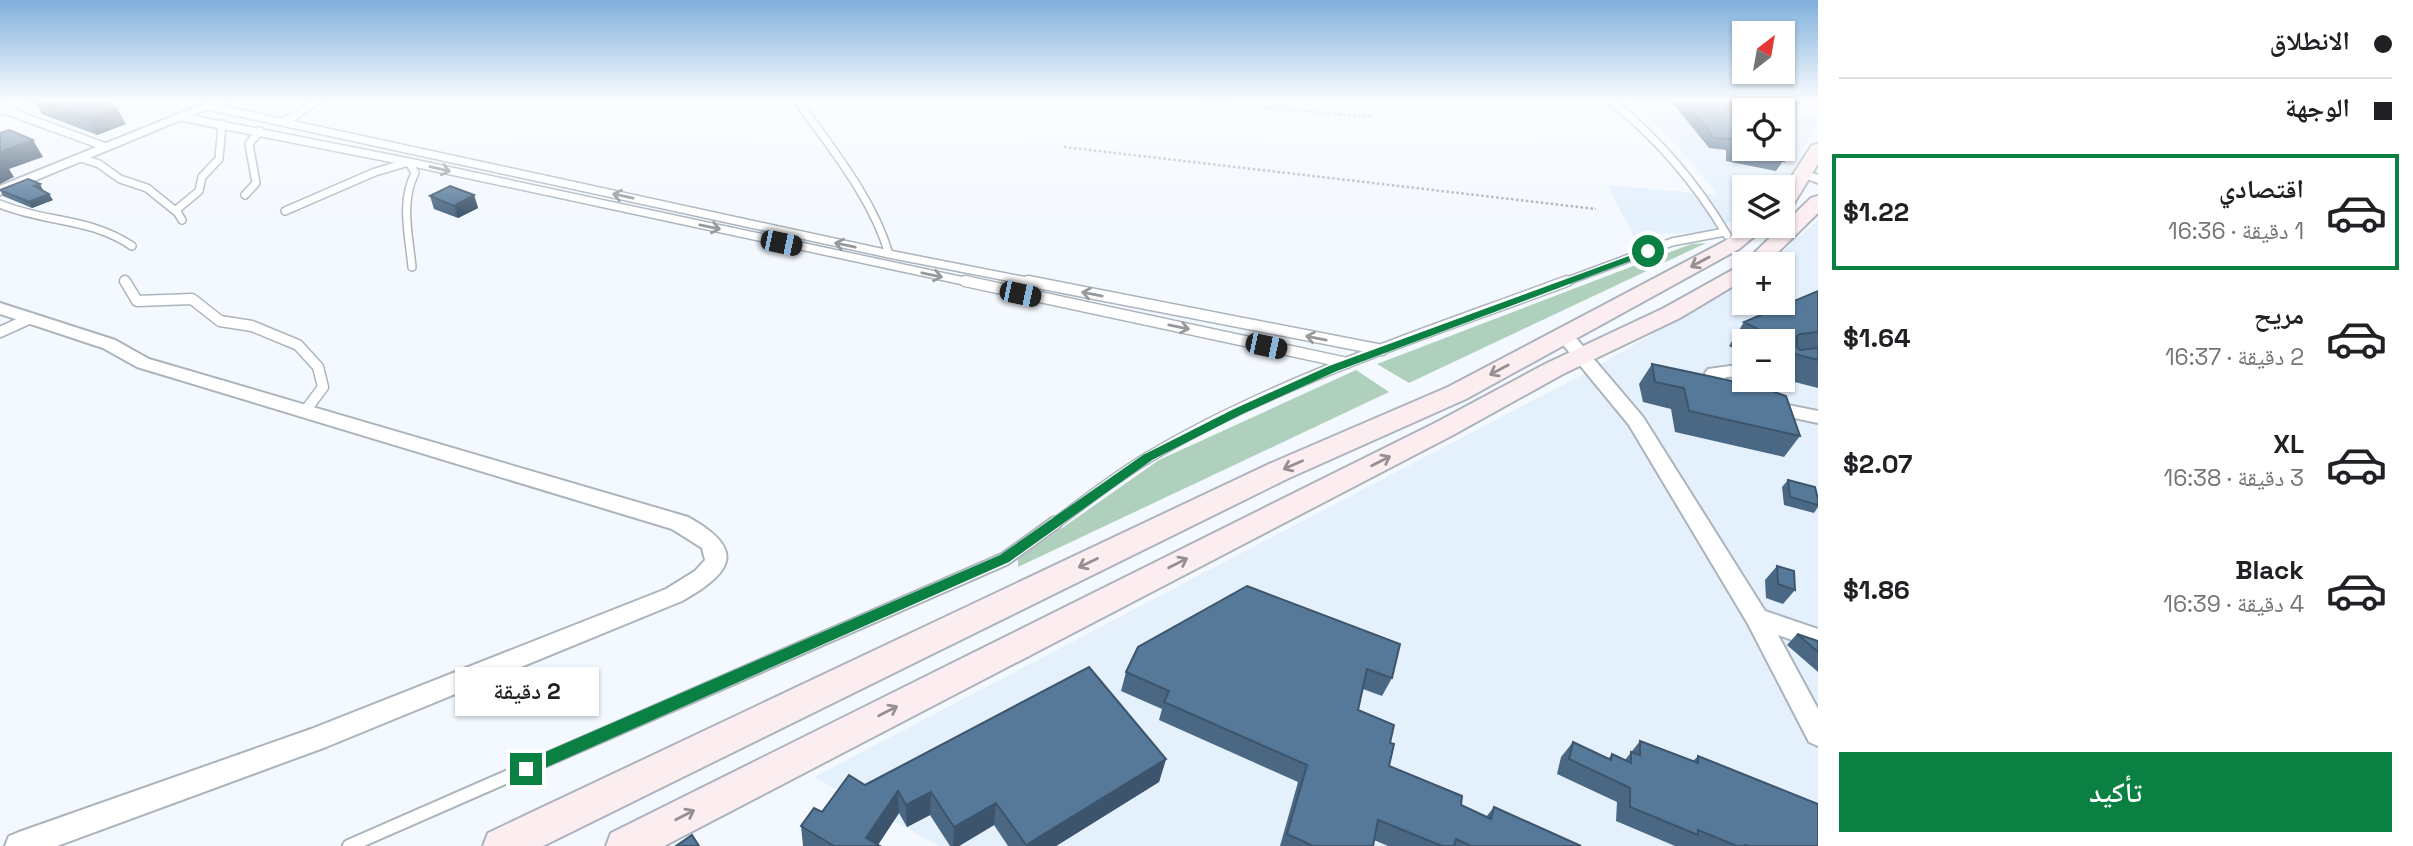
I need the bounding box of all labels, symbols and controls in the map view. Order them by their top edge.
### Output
north arrow [1732,21,1796,84]
map controls [1732,21,1795,392]
text: الانطلاق [2270,24,2350,58]
text: الوجهة [2285,91,2350,125]
button: locate [1732,98,1795,161]
one-way arrow [428,163,451,176]
text: اقتصادي [2219,172,2304,206]
button: layers [1732,175,1795,238]
icon: car [2325,181,2388,244]
one-way arrow [612,189,635,203]
text: $1.22 [1843,195,1909,229]
text: 1 دقيقة · 16:36 [2168,216,2304,246]
one-way arrow [698,221,721,234]
car [759,228,804,258]
route start [1632,235,1664,267]
one-way arrow [834,237,857,251]
button: + [1732,252,1795,315]
one-way arrow [1690,255,1710,269]
one-way arrow [920,269,943,283]
car [998,279,1043,309]
one-way arrow [1081,287,1104,300]
text: مريح [2254,298,2304,332]
icon: car [2325,307,2388,370]
one-way arrow [1167,321,1190,335]
text: $1.64 [1843,321,1911,355]
button: − [1732,329,1795,392]
one-way arrow [1305,330,1328,344]
car [1244,331,1289,361]
text: 2 دقيقة · 16:37 [2165,342,2304,372]
one-way arrow [1490,363,1510,377]
text: XL [2273,427,2304,461]
icon: car [2325,433,2388,496]
text: $2.07 [1843,447,1912,481]
one-way arrow [1370,454,1391,467]
one-way arrow [1283,459,1304,472]
text: 3 دقيقة · 16:38 [2164,463,2304,493]
text: Black [2235,553,2304,587]
one-way arrow [1167,556,1188,570]
one-way arrow [1078,557,1099,571]
icon: car [2325,559,2388,622]
text: $1.86 [1843,573,1910,607]
text: 4 دقيقة · 16:39 [2163,589,2304,619]
callout: 2 دقيقة [454,668,598,716]
text: 2 دقيقة [493,676,561,706]
one-way arrow [877,704,898,718]
button: تأكيد [1839,752,2392,832]
route end [510,753,542,785]
one-way arrow [674,807,695,821]

